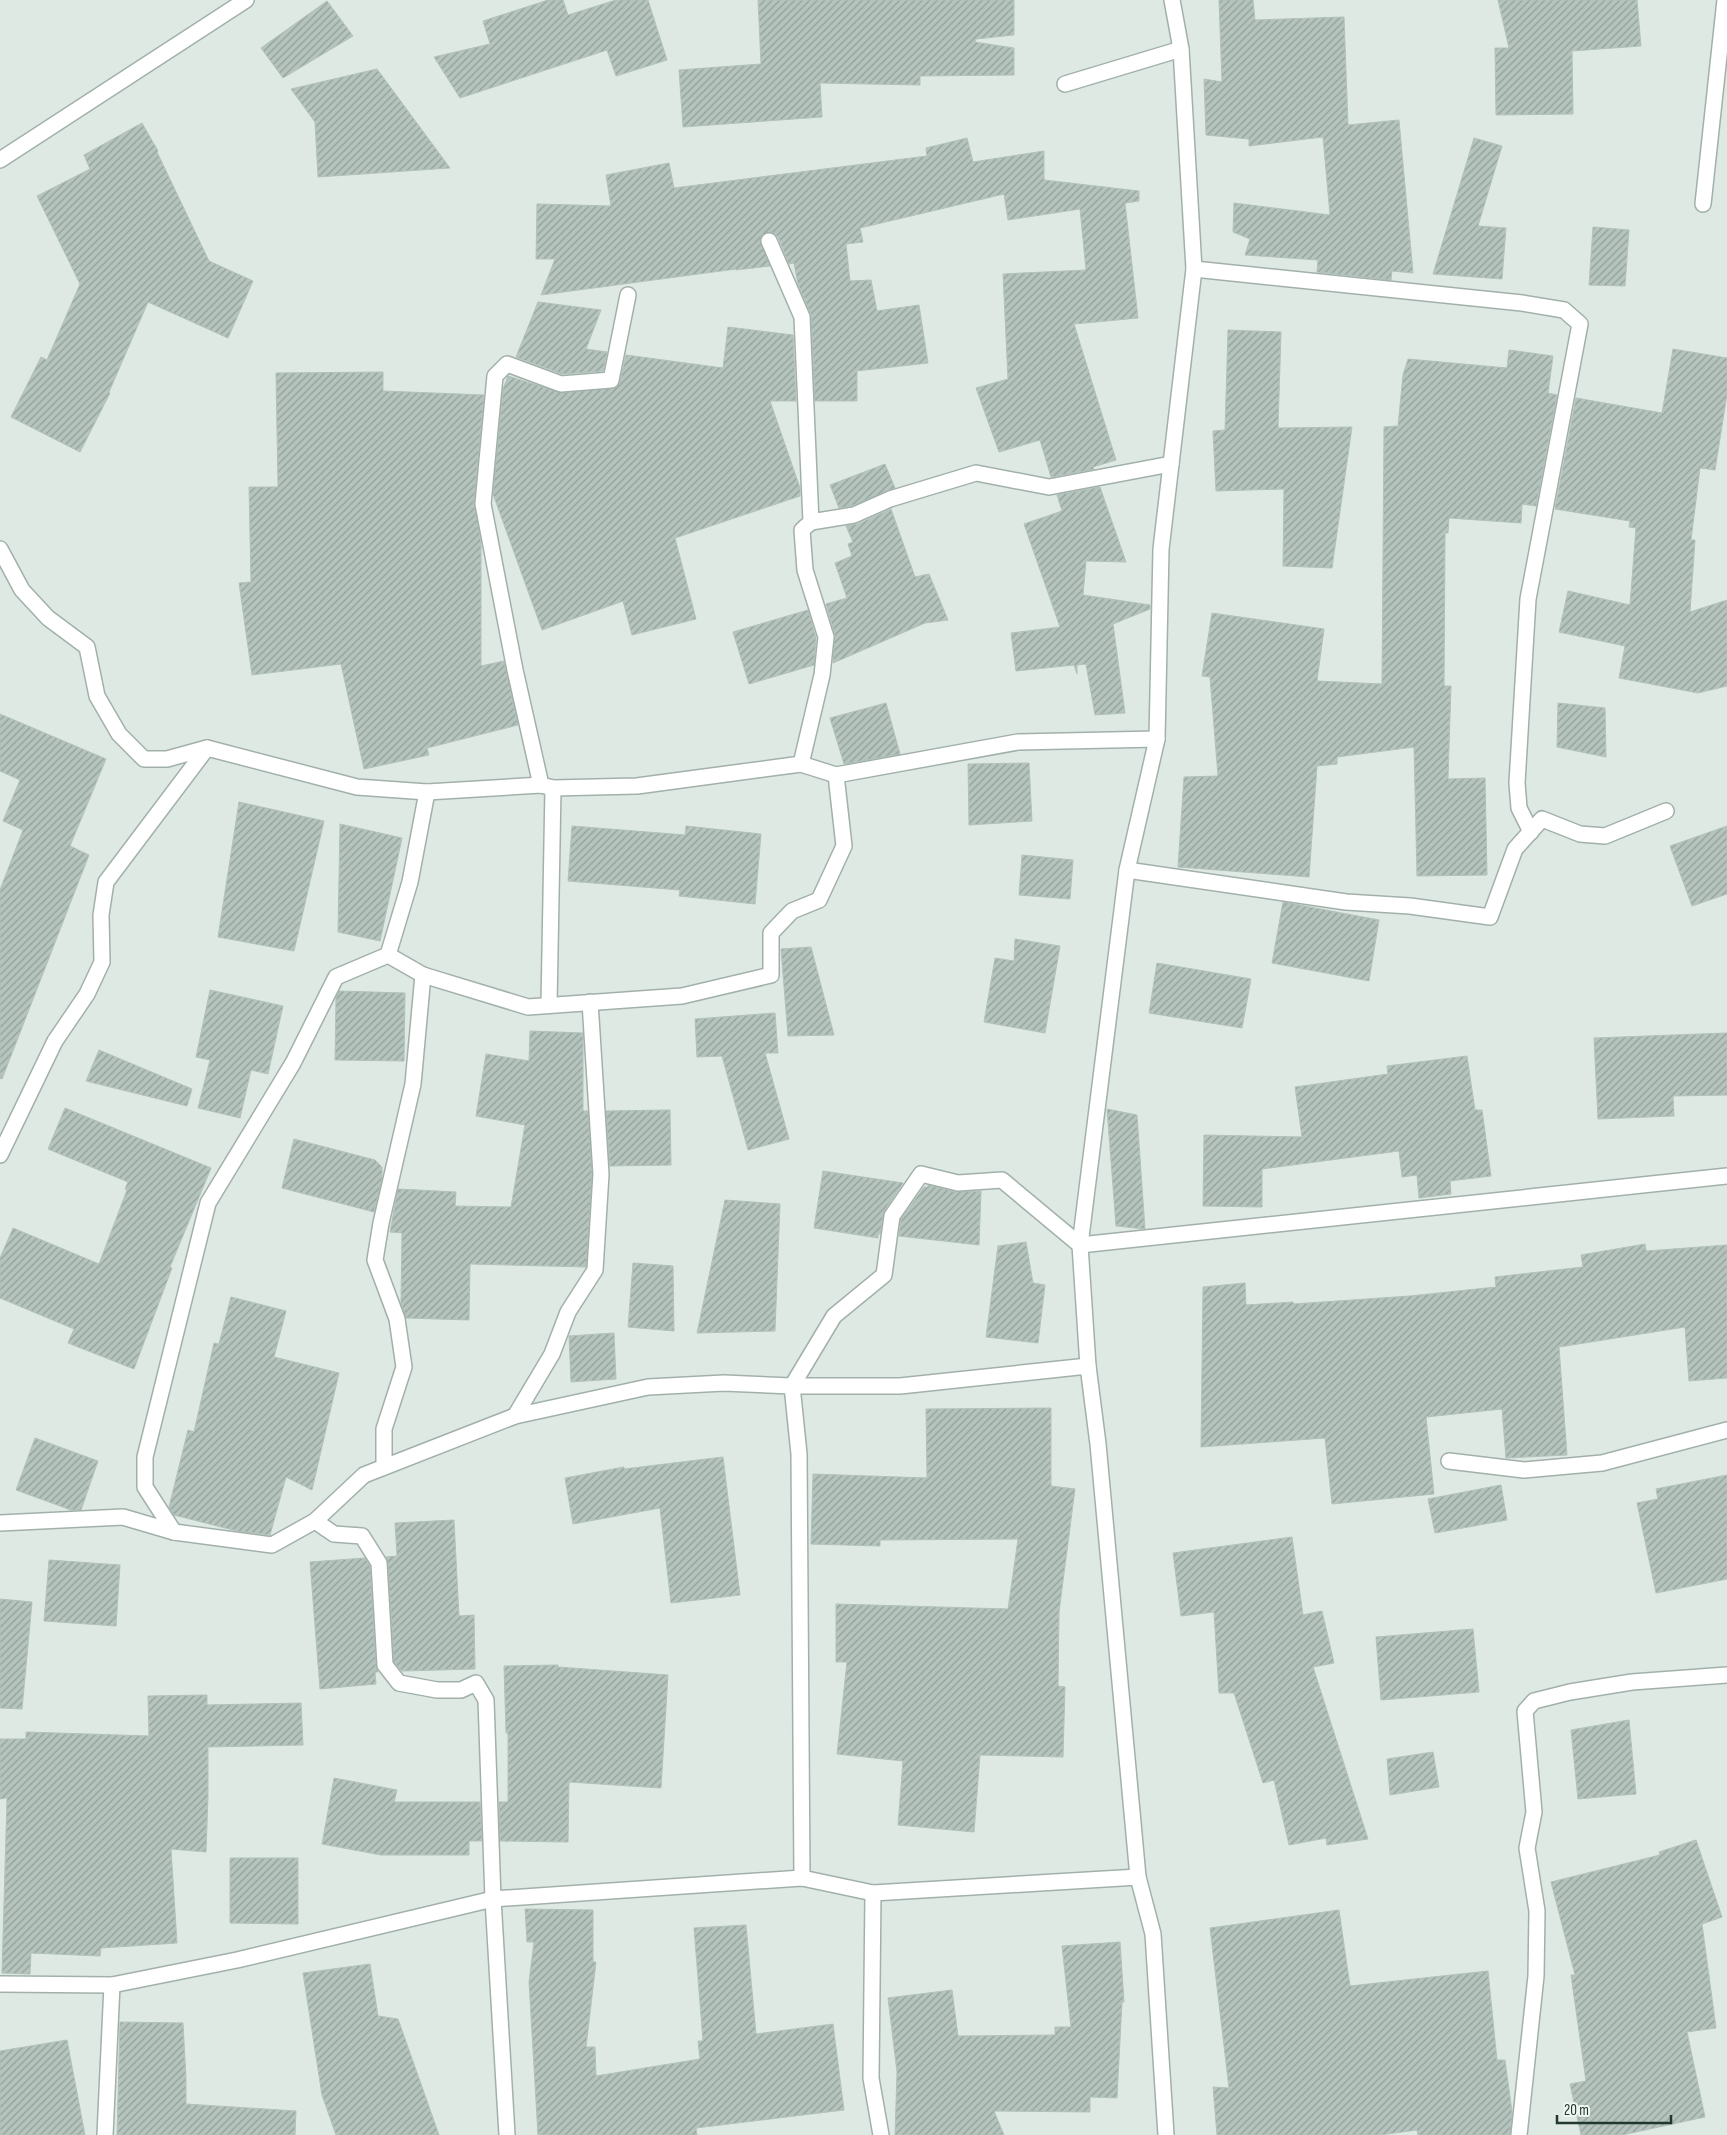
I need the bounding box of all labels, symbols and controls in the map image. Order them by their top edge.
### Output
scale bar [1557,2092,1671,2124]
text: 20 m [1564,2101,1589,2120]

